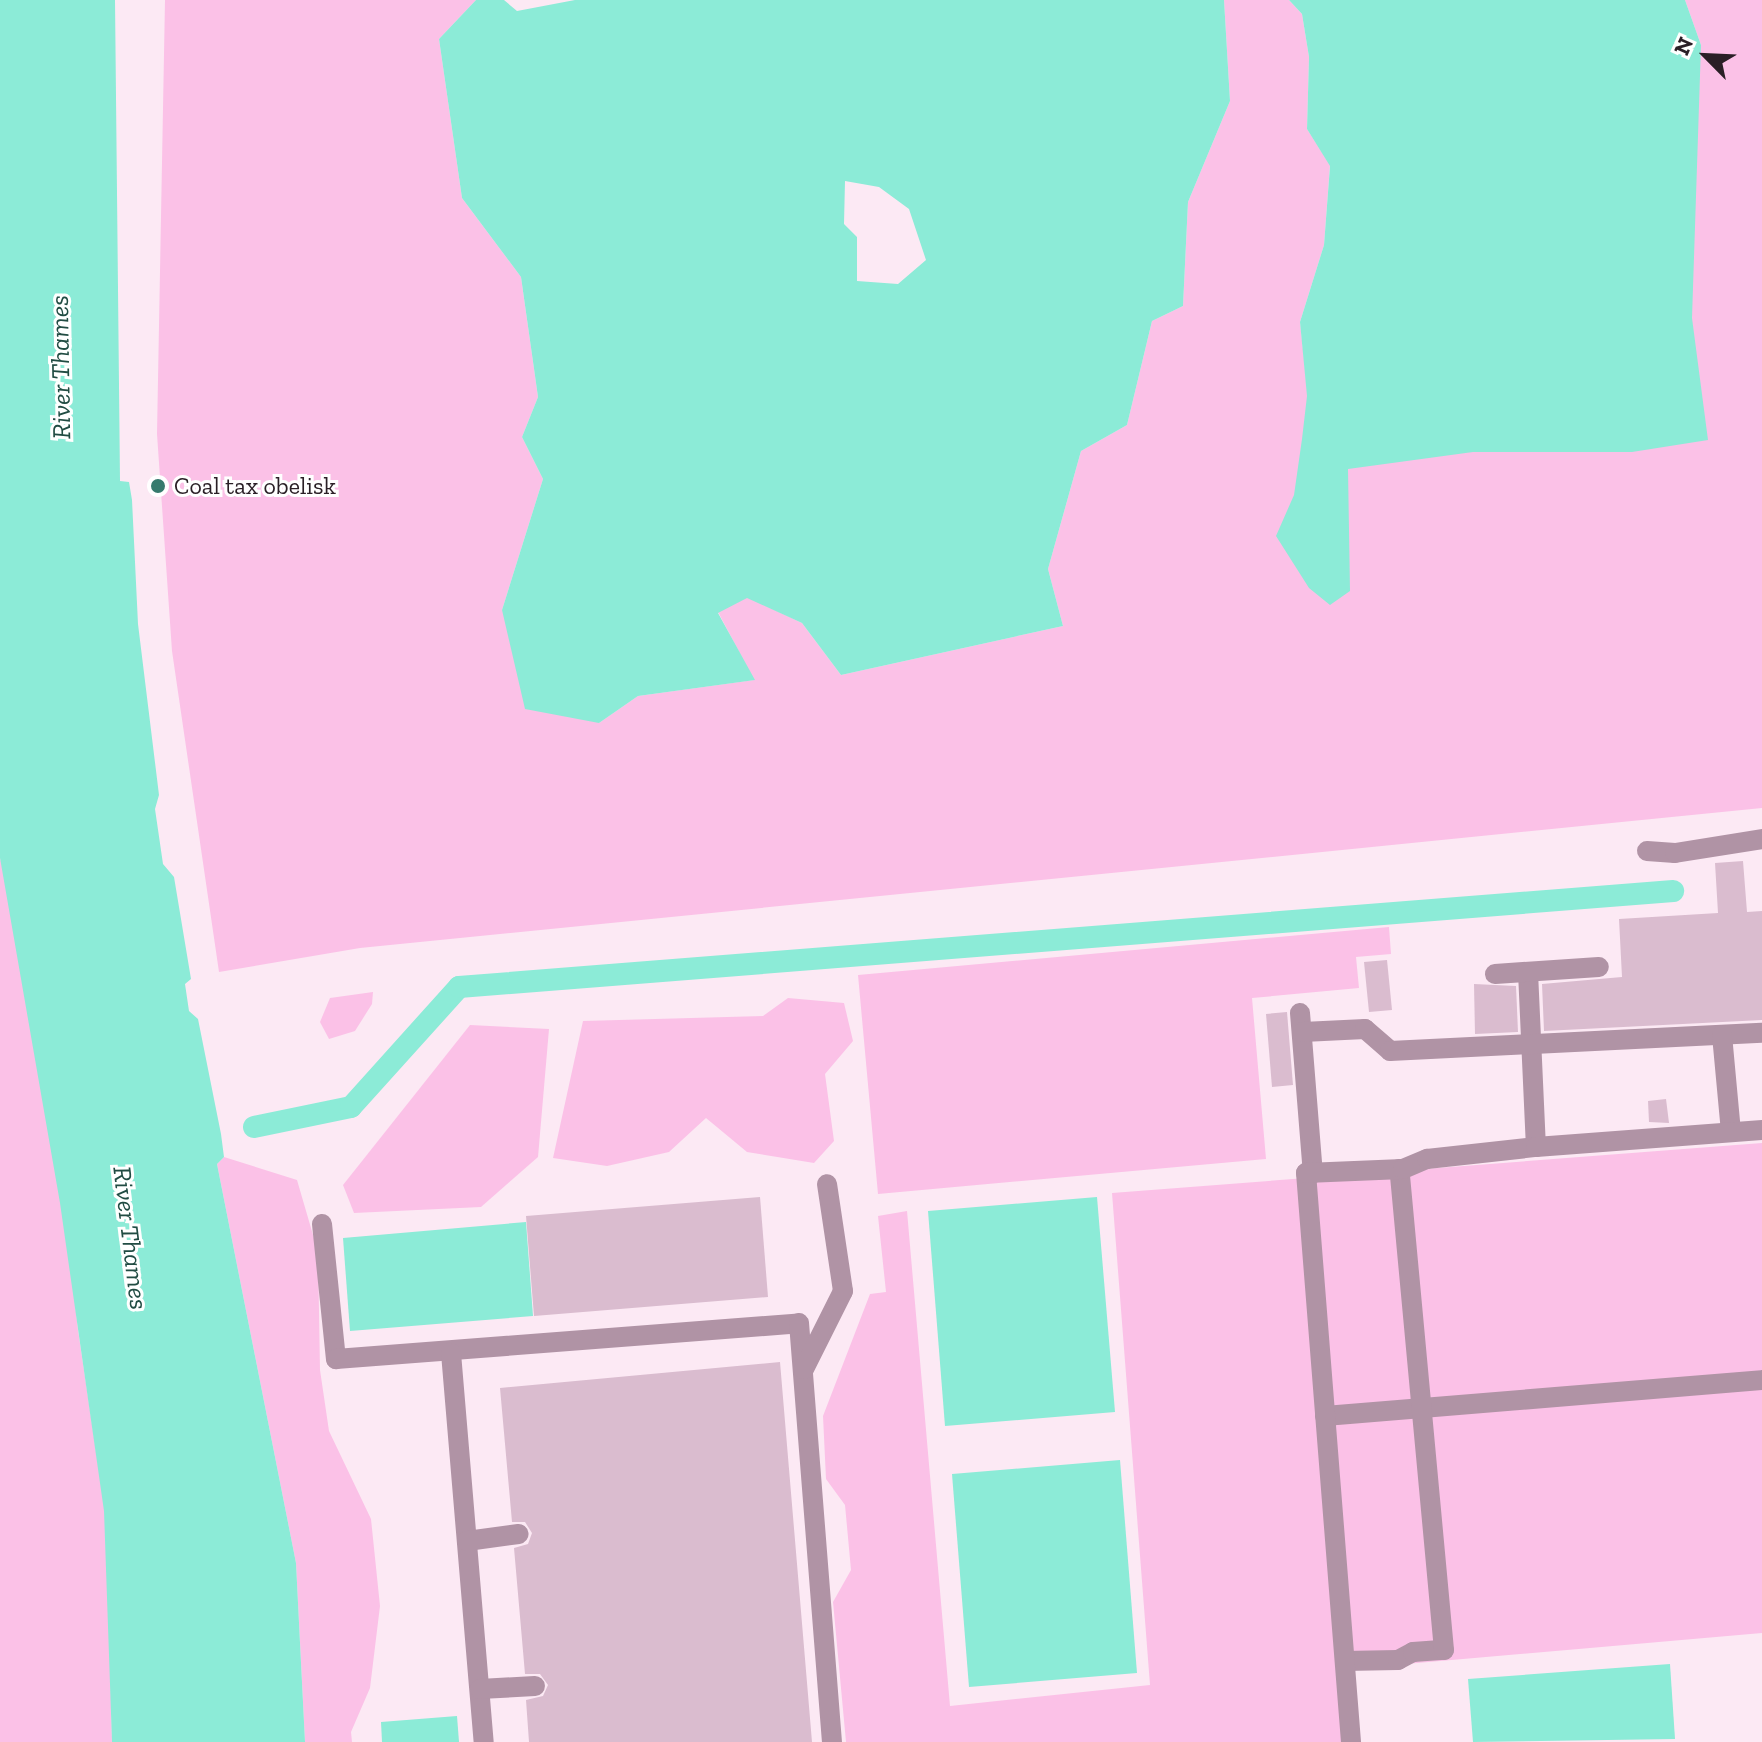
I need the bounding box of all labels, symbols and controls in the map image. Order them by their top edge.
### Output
north arrow [1666,16,1746,96]
text: N [1668,33,1699,59]
water label: River Thames [44,294,78,440]
place label: Coal tax obelisk [174,472,336,500]
marker: Coal tax obelisk [149,477,167,495]
water label: River Thames [106,1164,154,1312]

